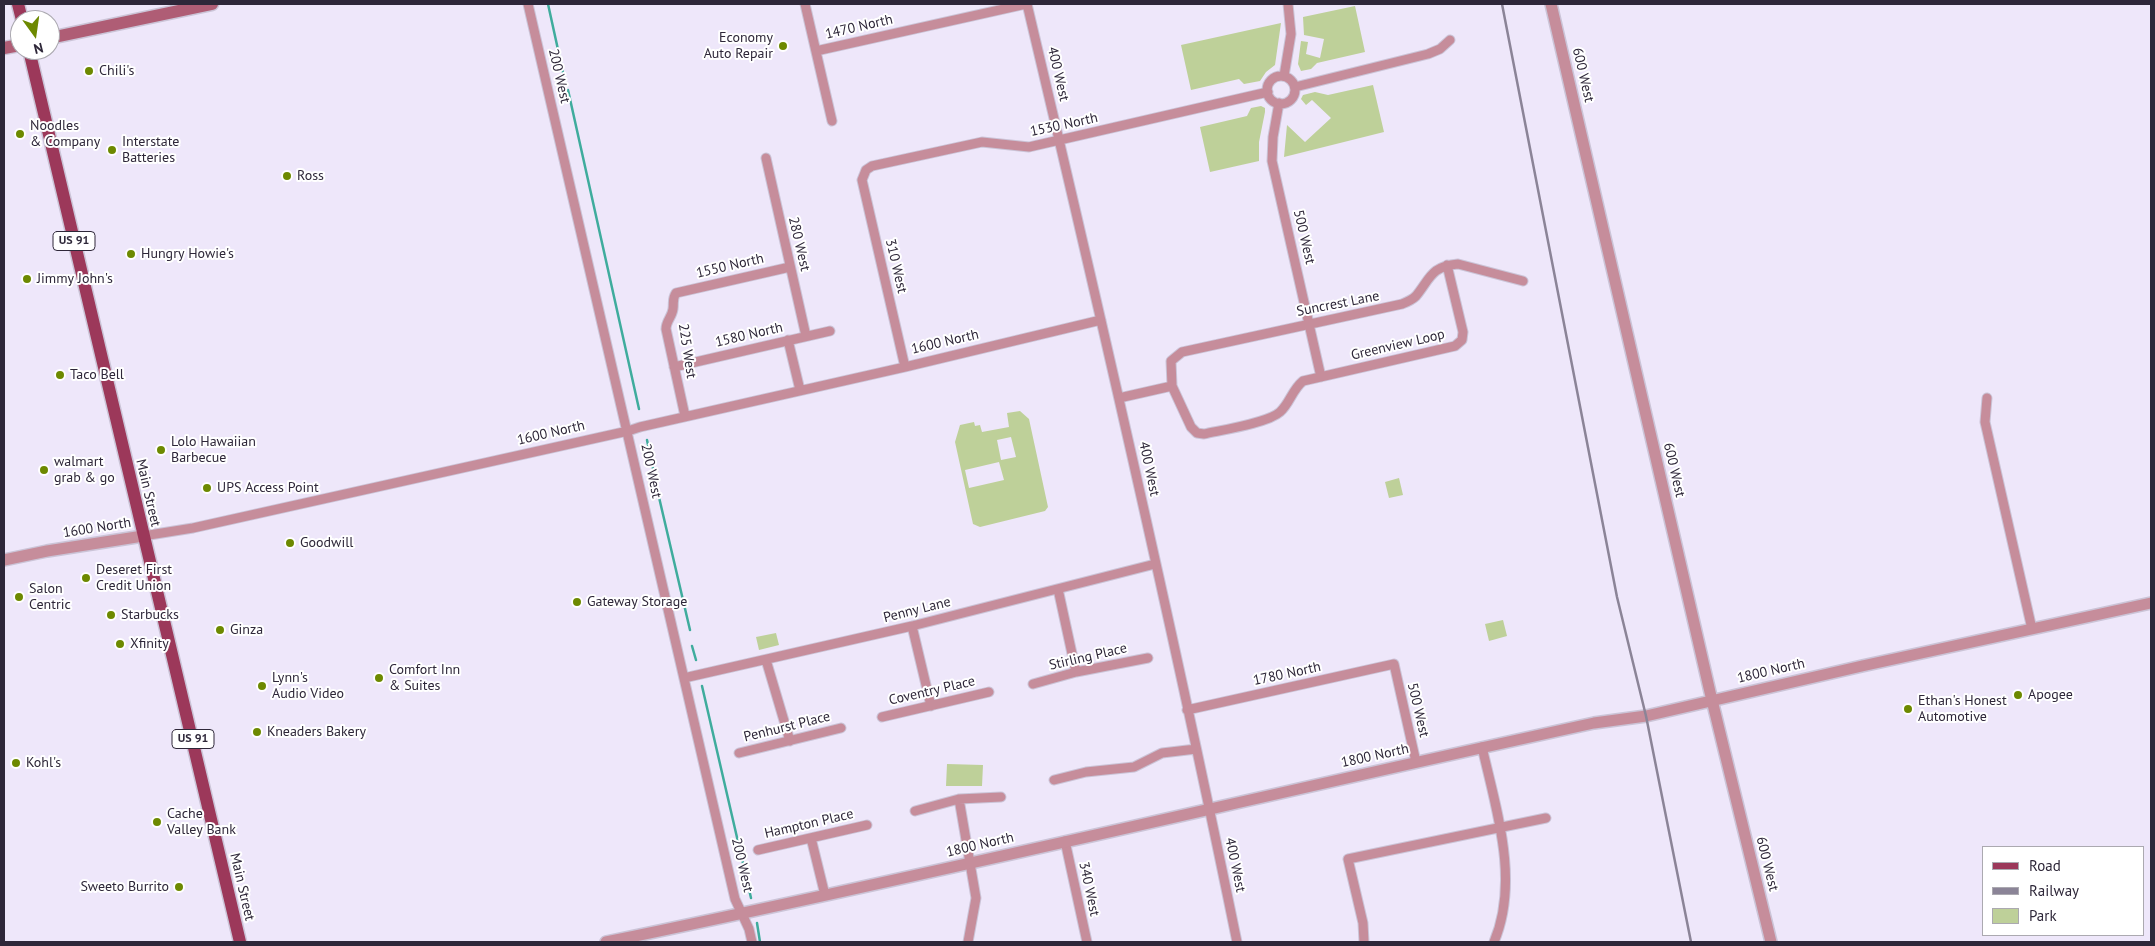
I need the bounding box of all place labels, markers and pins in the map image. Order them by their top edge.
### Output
place label: Economy Auto Repair [704,30,773,62]
marker: Economy Auto Repair [777,40,789,52]
place label: Chili's [99,63,134,79]
marker: Chili's [83,65,95,77]
place label: Noodles & Company [30,118,100,150]
marker: Noodles & Company [14,128,26,140]
place label: Interstate Batteries [122,134,179,166]
marker: Interstate Batteries [106,144,118,156]
place label: Ross [297,168,324,184]
marker: Ross [281,170,293,182]
place label: Hungry Howie's [141,246,234,262]
marker: Hungry Howie's [125,248,137,260]
place label: Jimmy John's [37,271,113,287]
marker: Jimmy John's [21,273,33,285]
place label: Taco Bell [70,367,124,383]
marker: Taco Bell [54,369,66,381]
place label: Lolo Hawaiian Barbecue [171,434,256,467]
marker: Lolo Hawaiian Barbecue [155,444,167,456]
place label: walmart grab & go [54,454,115,487]
marker: walmart grab & go [38,464,50,476]
place label: UPS Access Point [217,480,319,496]
marker: UPS Access Point [201,482,213,494]
place label: Goodwill [300,535,353,551]
marker: Goodwill [284,537,296,549]
place label: Deseret First Credit Union [96,562,172,594]
marker: Deseret First Credit Union [80,572,92,584]
place label: Salon Centric [29,581,71,614]
marker: Salon Centric [13,591,25,603]
place label: Gateway Storage [587,594,687,610]
marker: Gateway Storage [571,596,583,608]
place label: Starbucks [121,607,179,623]
marker: Starbucks [105,609,117,621]
place label: Ginza [230,622,263,638]
marker: Ginza [214,624,226,636]
place label: Xfinity [130,636,169,652]
marker: Xfinity [114,638,126,650]
place label: Comfort Inn & Suites [389,662,460,694]
place label: Lynn's Audio Video [272,670,344,702]
marker: Comfort Inn & Suites [373,672,385,684]
marker: Lynn's Audio Video [256,680,268,692]
place label: Apogee [2028,687,2073,703]
marker: Apogee [2012,689,2024,701]
place label: Ethan's Honest Automotive [1918,693,2007,726]
marker: Ethan's Honest Automotive [1902,703,1914,715]
place label: Kneaders Bakery [267,724,366,740]
marker: Kneaders Bakery [251,726,263,738]
place label: Kohl's [26,755,61,771]
marker: Kohl's [10,757,22,769]
place label: Cache Valley Bank [167,806,236,839]
marker: Cache Valley Bank [151,816,163,828]
place label: Sweeto Burrito [80,879,169,895]
marker: Sweeto Burrito [173,881,185,893]

